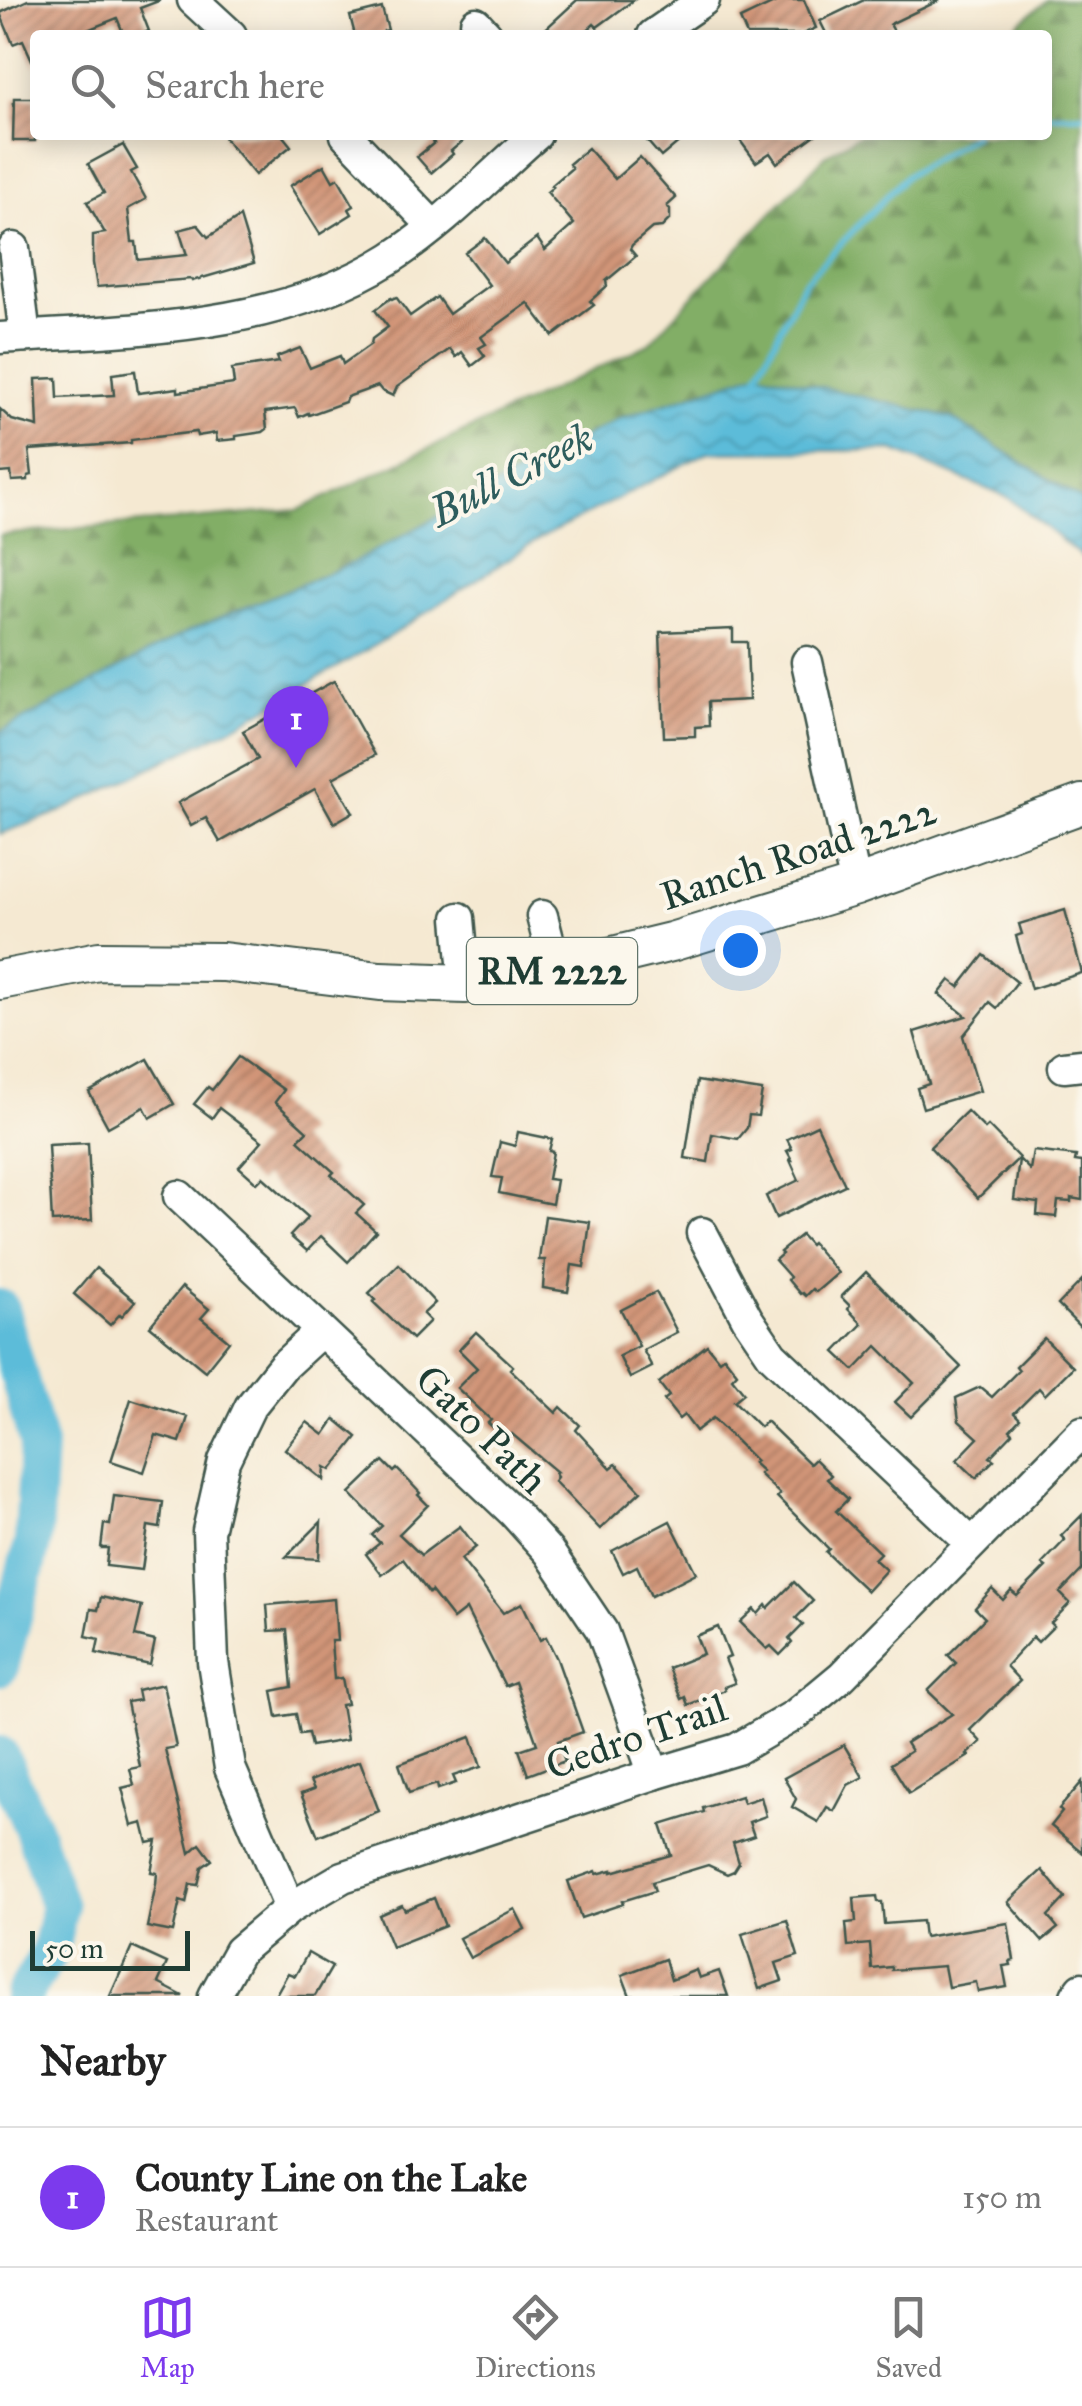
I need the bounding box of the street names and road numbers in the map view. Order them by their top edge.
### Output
street label: Ranch Road 2222 [654,786,942,921]
road number: RM 2222 [467,938,637,1004]
street label: Gato Path [405,1354,558,1504]
street label: Cedro Trail [539,1683,733,1790]

